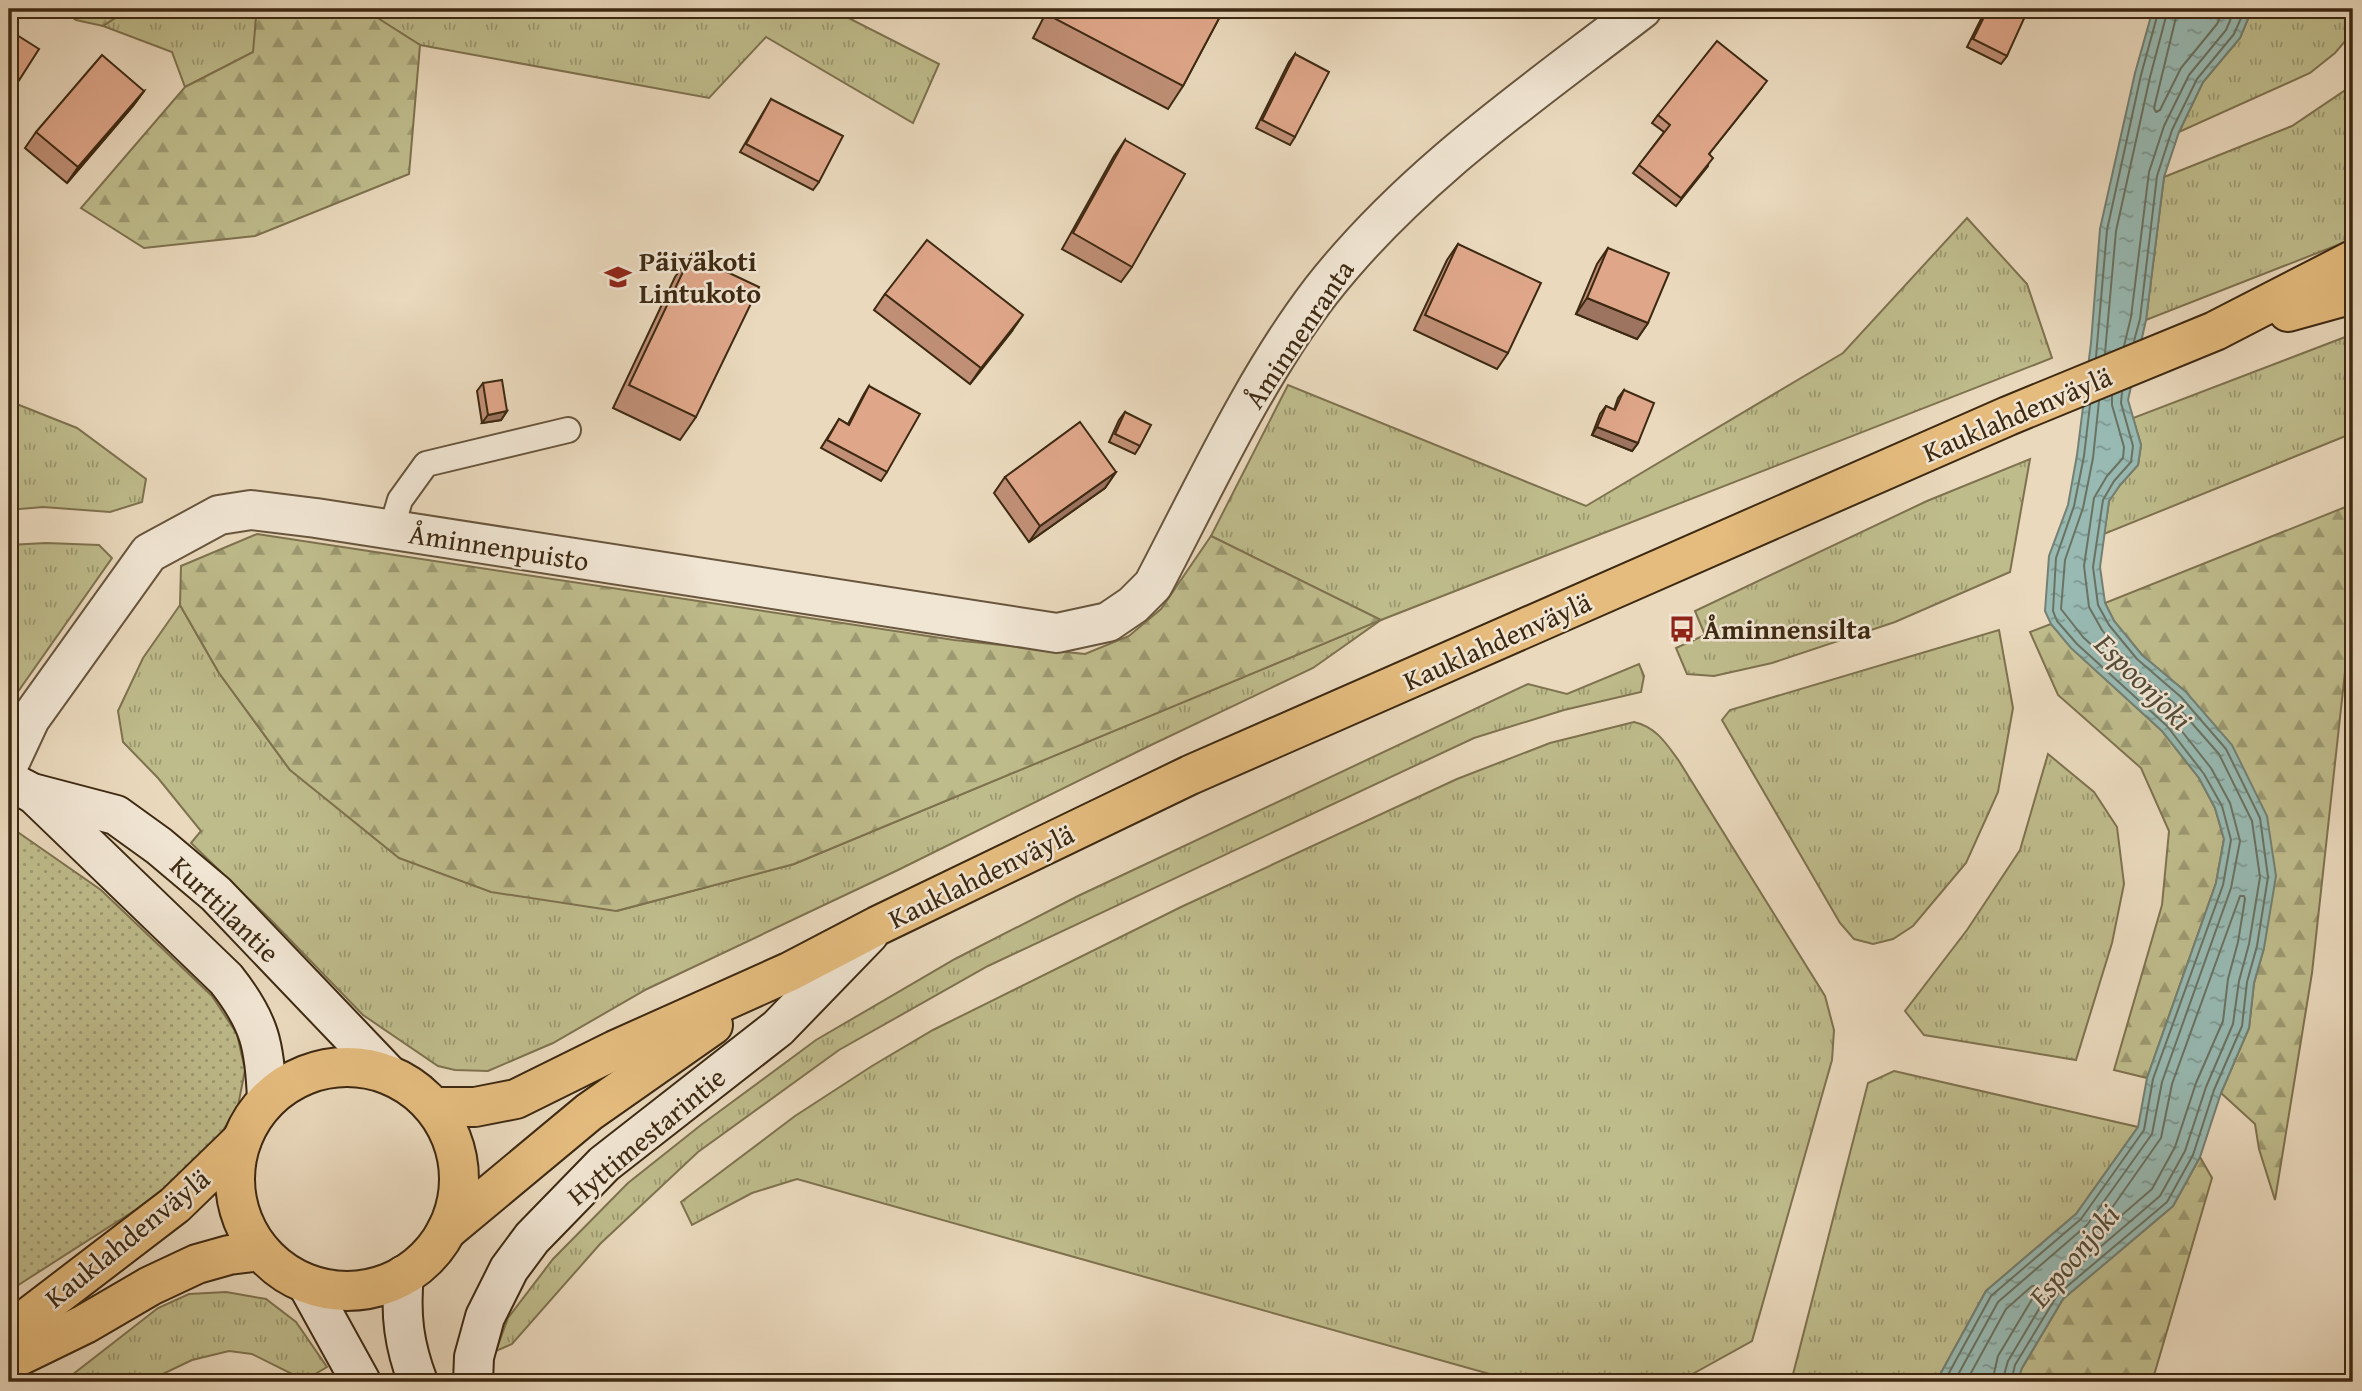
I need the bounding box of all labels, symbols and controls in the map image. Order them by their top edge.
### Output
place label: Päiväkoti Lintukoto [639,240,761,313]
street label: Åminnenranta [1234,251,1364,416]
school or university icon: Päiväkoti Lintukoto [603,262,633,292]
street label: Kauklahdenväylä [1916,355,2118,472]
street label: Åminnenpuisto [406,512,592,581]
street label: Kauklahdenväylä [1396,580,1598,700]
place label: Åminnensilta [1703,608,1872,649]
bus stop icon: Åminnensilta [1667,614,1697,644]
water label: Espoonjoki [2084,622,2203,740]
street label: Kauklahdenväylä [881,813,1081,938]
street label: Kurttilantie [161,846,289,972]
street label: Hyttimestarintie [557,1057,734,1214]
street label: Kauklahdenväylä [35,1158,219,1317]
water label: Espoonjoki [2016,1194,2130,1317]

